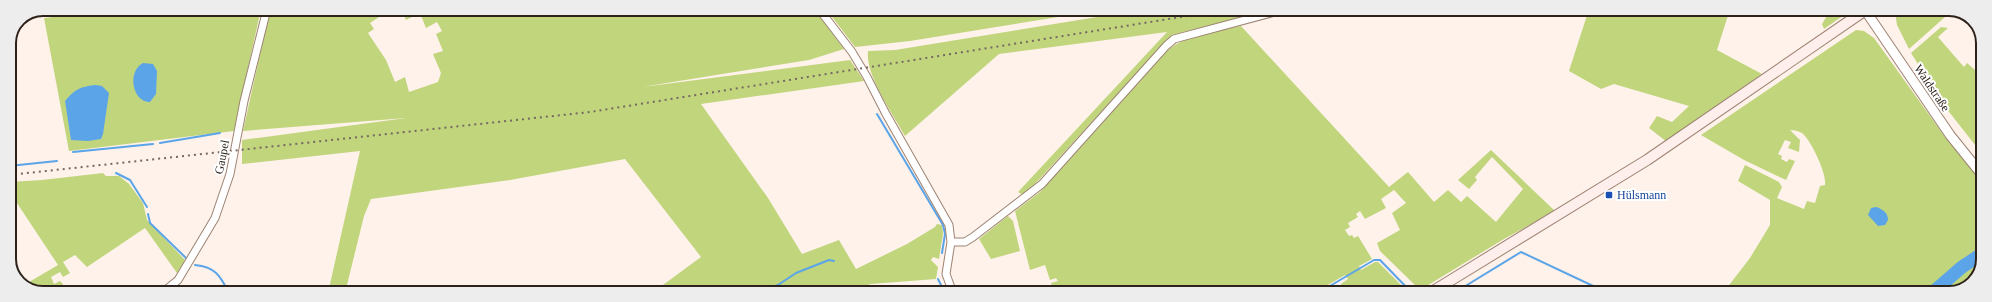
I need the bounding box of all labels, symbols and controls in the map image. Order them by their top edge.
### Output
street label: Waldstraße [1911,62,1953,114]
street label: Gaupel [212,138,232,175]
place label: Hülsmann [1617,188,1666,202]
marker: Hülsmann [1604,190,1614,200]

